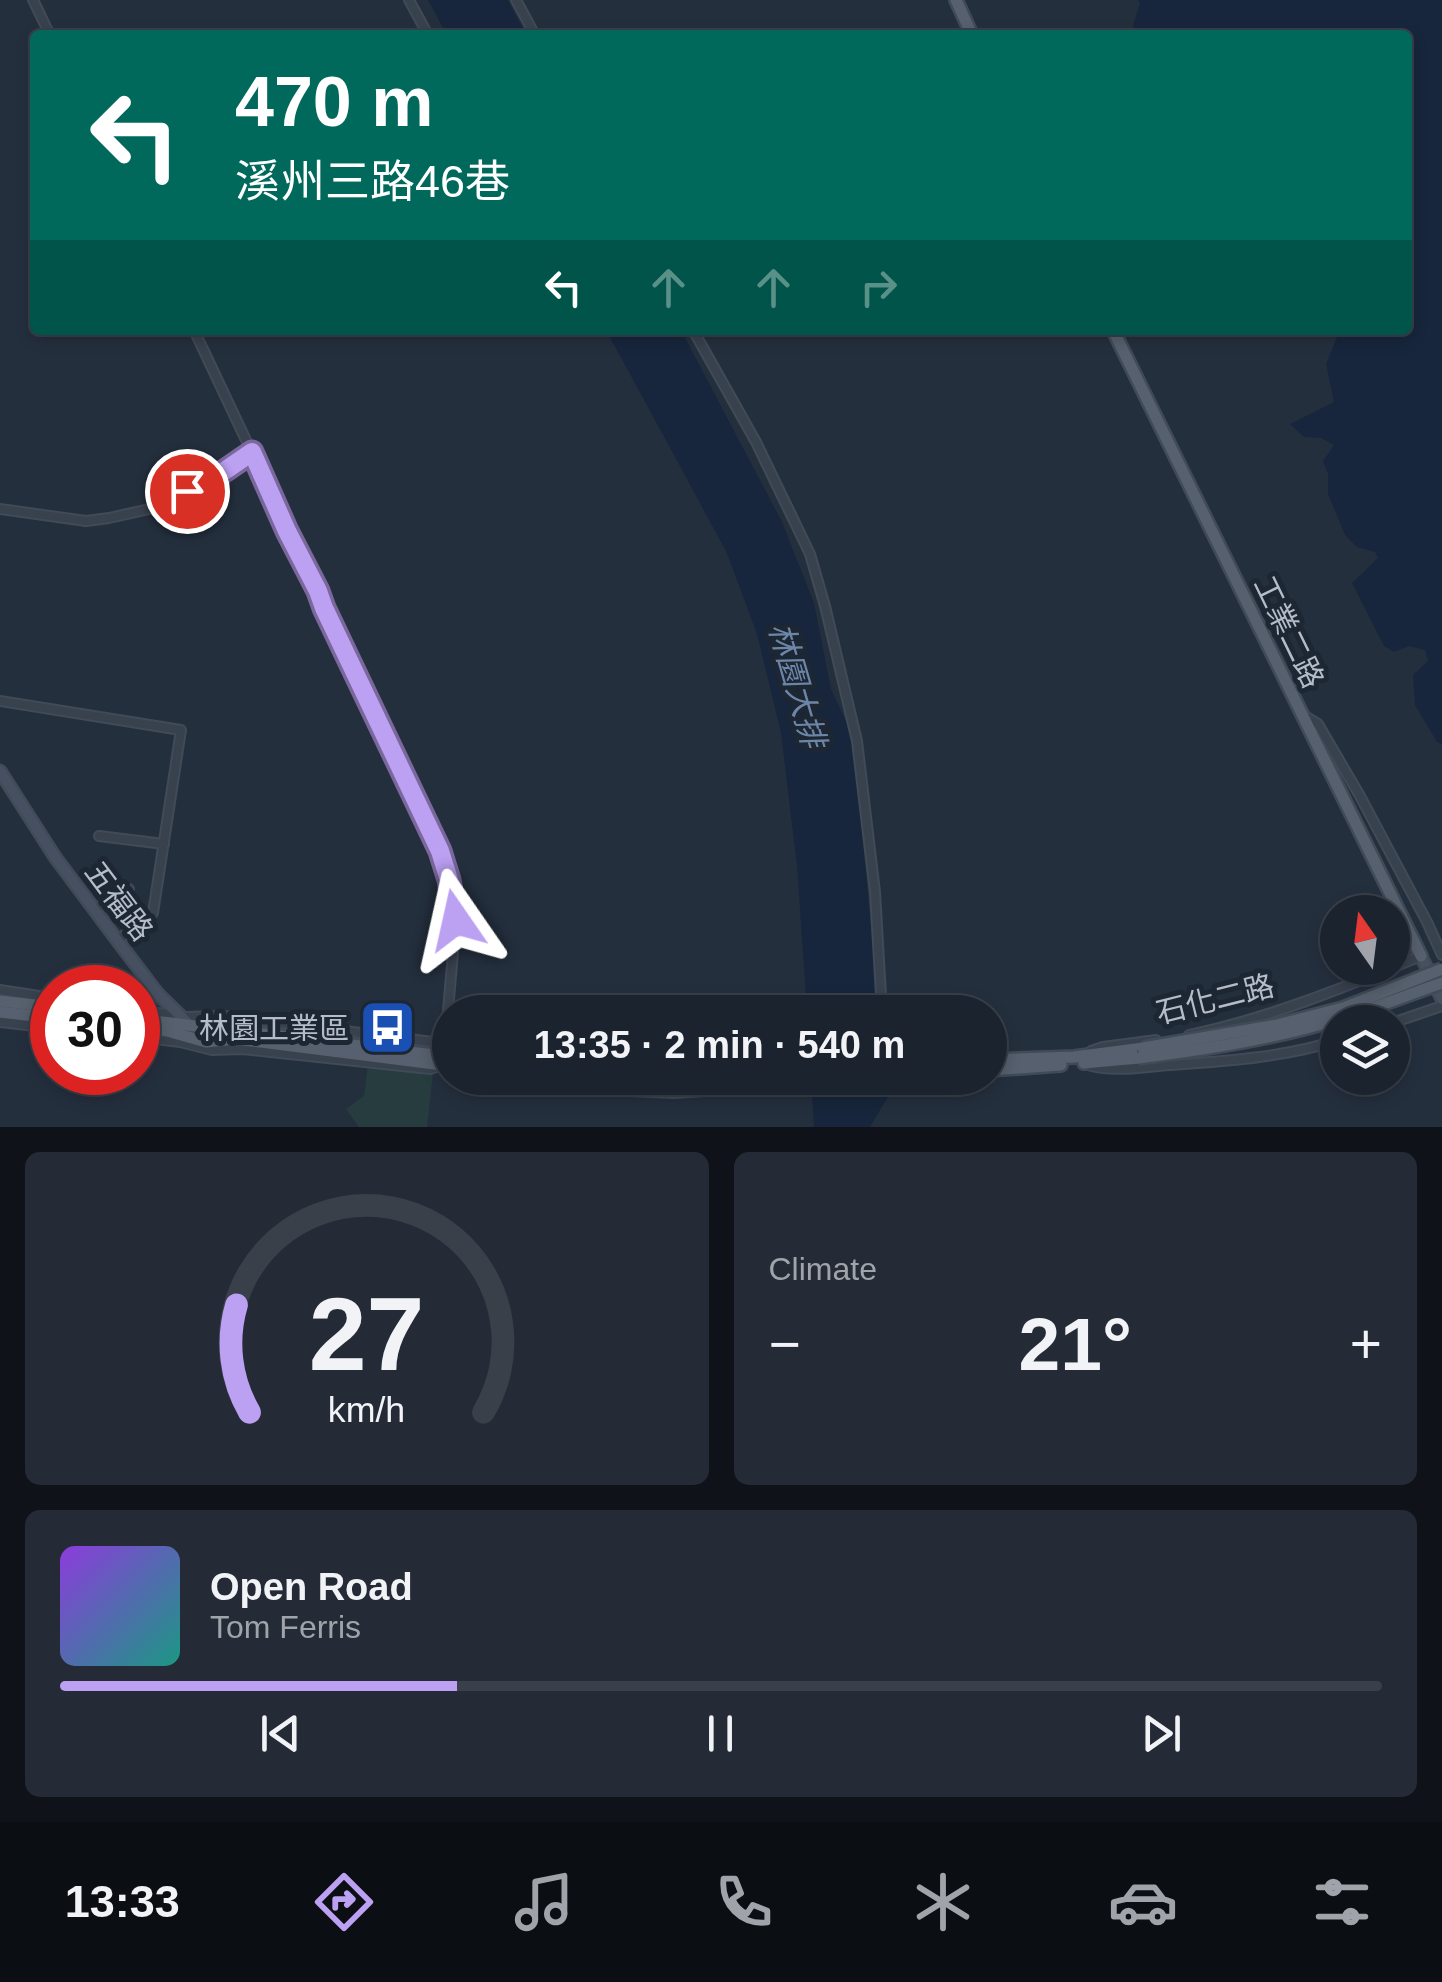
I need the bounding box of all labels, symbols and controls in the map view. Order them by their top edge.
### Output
text: 470 m [235,63,433,141]
icon: left [70,70,200,200]
text: 溪州三路46巷 [235,156,510,207]
icon: left [536,260,591,315]
icon: ahead [641,260,696,315]
icon: ahead [746,260,801,315]
icon: right [851,260,906,315]
pin [145,449,230,534]
icon: arrive [160,464,215,519]
street label: 工業二路 [1248,571,1330,693]
water label: 林園大排 [762,619,833,755]
street label: 五福路 [79,855,159,947]
position arrow [404,868,508,972]
north arrow [1320,895,1410,985]
map controls [1320,895,1410,1095]
speed limit sign: 30 [30,965,160,1095]
street label: 石化二路 [1153,968,1277,1030]
bus stop icon: 林園工業區 [358,998,418,1058]
button: layers [1320,1005,1410,1095]
place label: 林園工業區 [199,1012,349,1045]
text: 13:35 · 2 min · 540 m [534,1024,905,1066]
text: Climate [769,1251,877,1287]
text: 27 [309,1276,425,1392]
text: 21° [1019,1302,1132,1386]
text: − [769,1313,801,1375]
text: + [1350,1313,1382,1375]
text: km/h [328,1390,405,1430]
text: Open Road [210,1566,413,1608]
text: Tom Ferris [210,1609,361,1645]
icon: previous [253,1706,308,1761]
icon: pause [693,1706,748,1761]
icon: next [1134,1706,1189,1761]
icon: directions [309,1867,379,1937]
icon: music [509,1867,579,1937]
icon: phone [709,1867,779,1937]
icon: climate [908,1867,978,1937]
icon: car [1108,1867,1178,1937]
icon: filters [1307,1867,1377,1937]
text: 13:33 [65,1876,180,1927]

